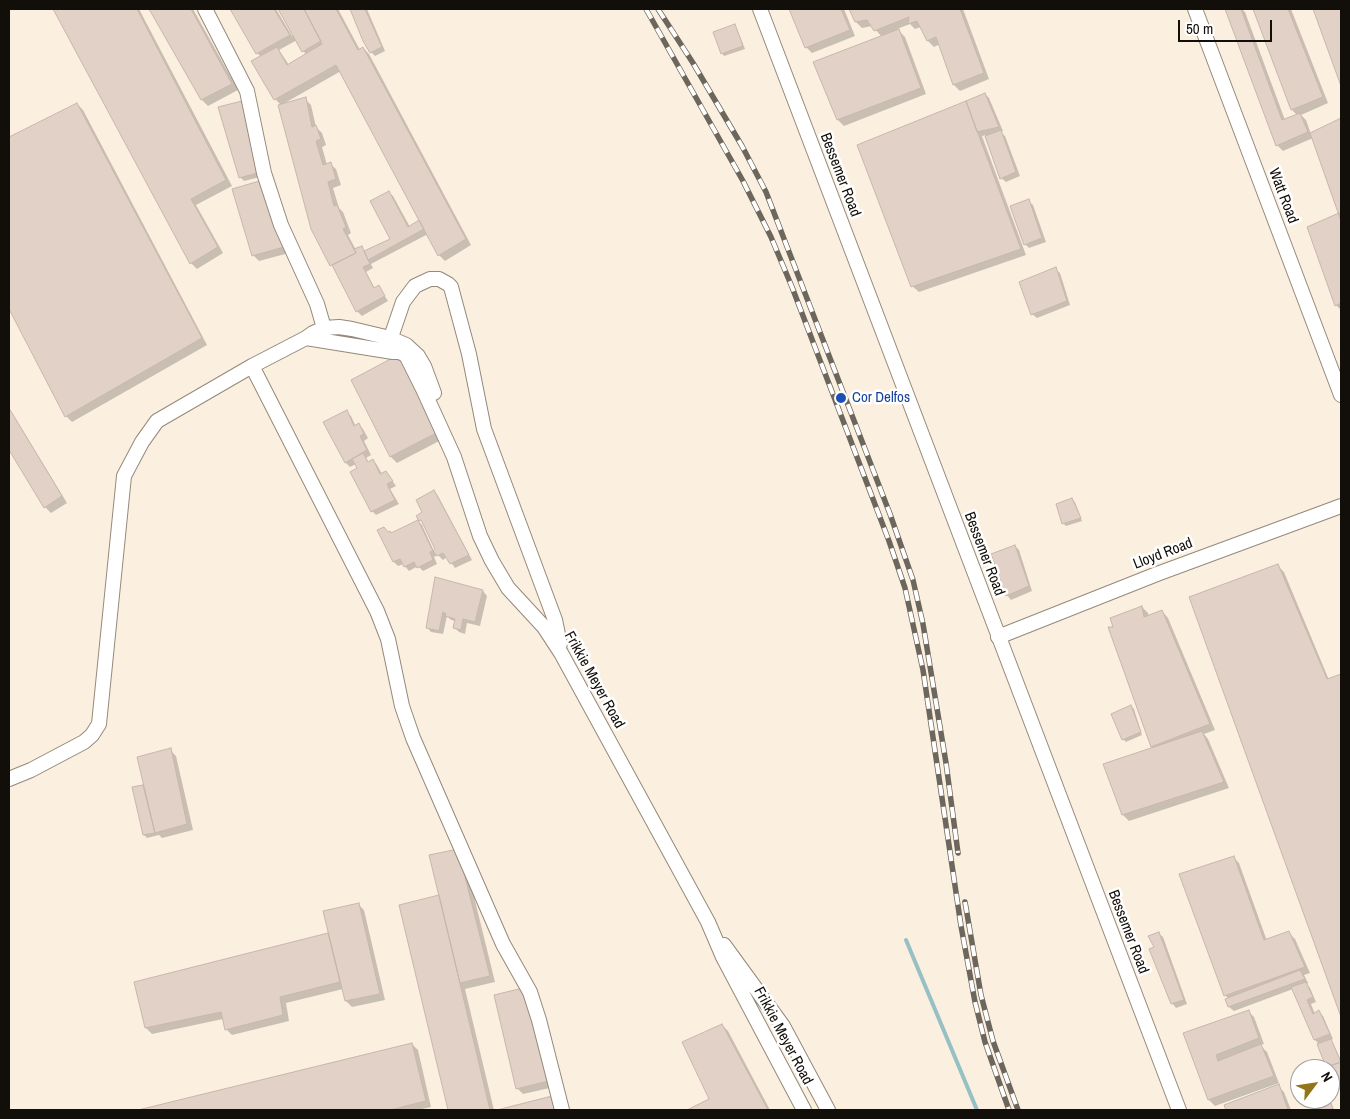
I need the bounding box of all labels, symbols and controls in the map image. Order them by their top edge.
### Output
scale bar [1180,10,1274,42]
text: 50 m [1186,18,1213,39]
street label: Bessemer Road [816,131,864,219]
street label: Watt Road [1264,166,1302,226]
place label: Cor Delfos [852,389,910,407]
marker: Cor Delfos [834,391,848,405]
street label: Bessemer Road [960,510,1008,598]
street label: Lloyd Road [1131,534,1195,574]
street label: Frikkie Meyer Road [560,628,628,732]
street label: Bessemer Road [1104,888,1152,976]
street label: Frikkie Meyer Road [750,984,816,1088]
north arrow [1290,1059,1340,1109]
text: N [1317,1069,1337,1085]

